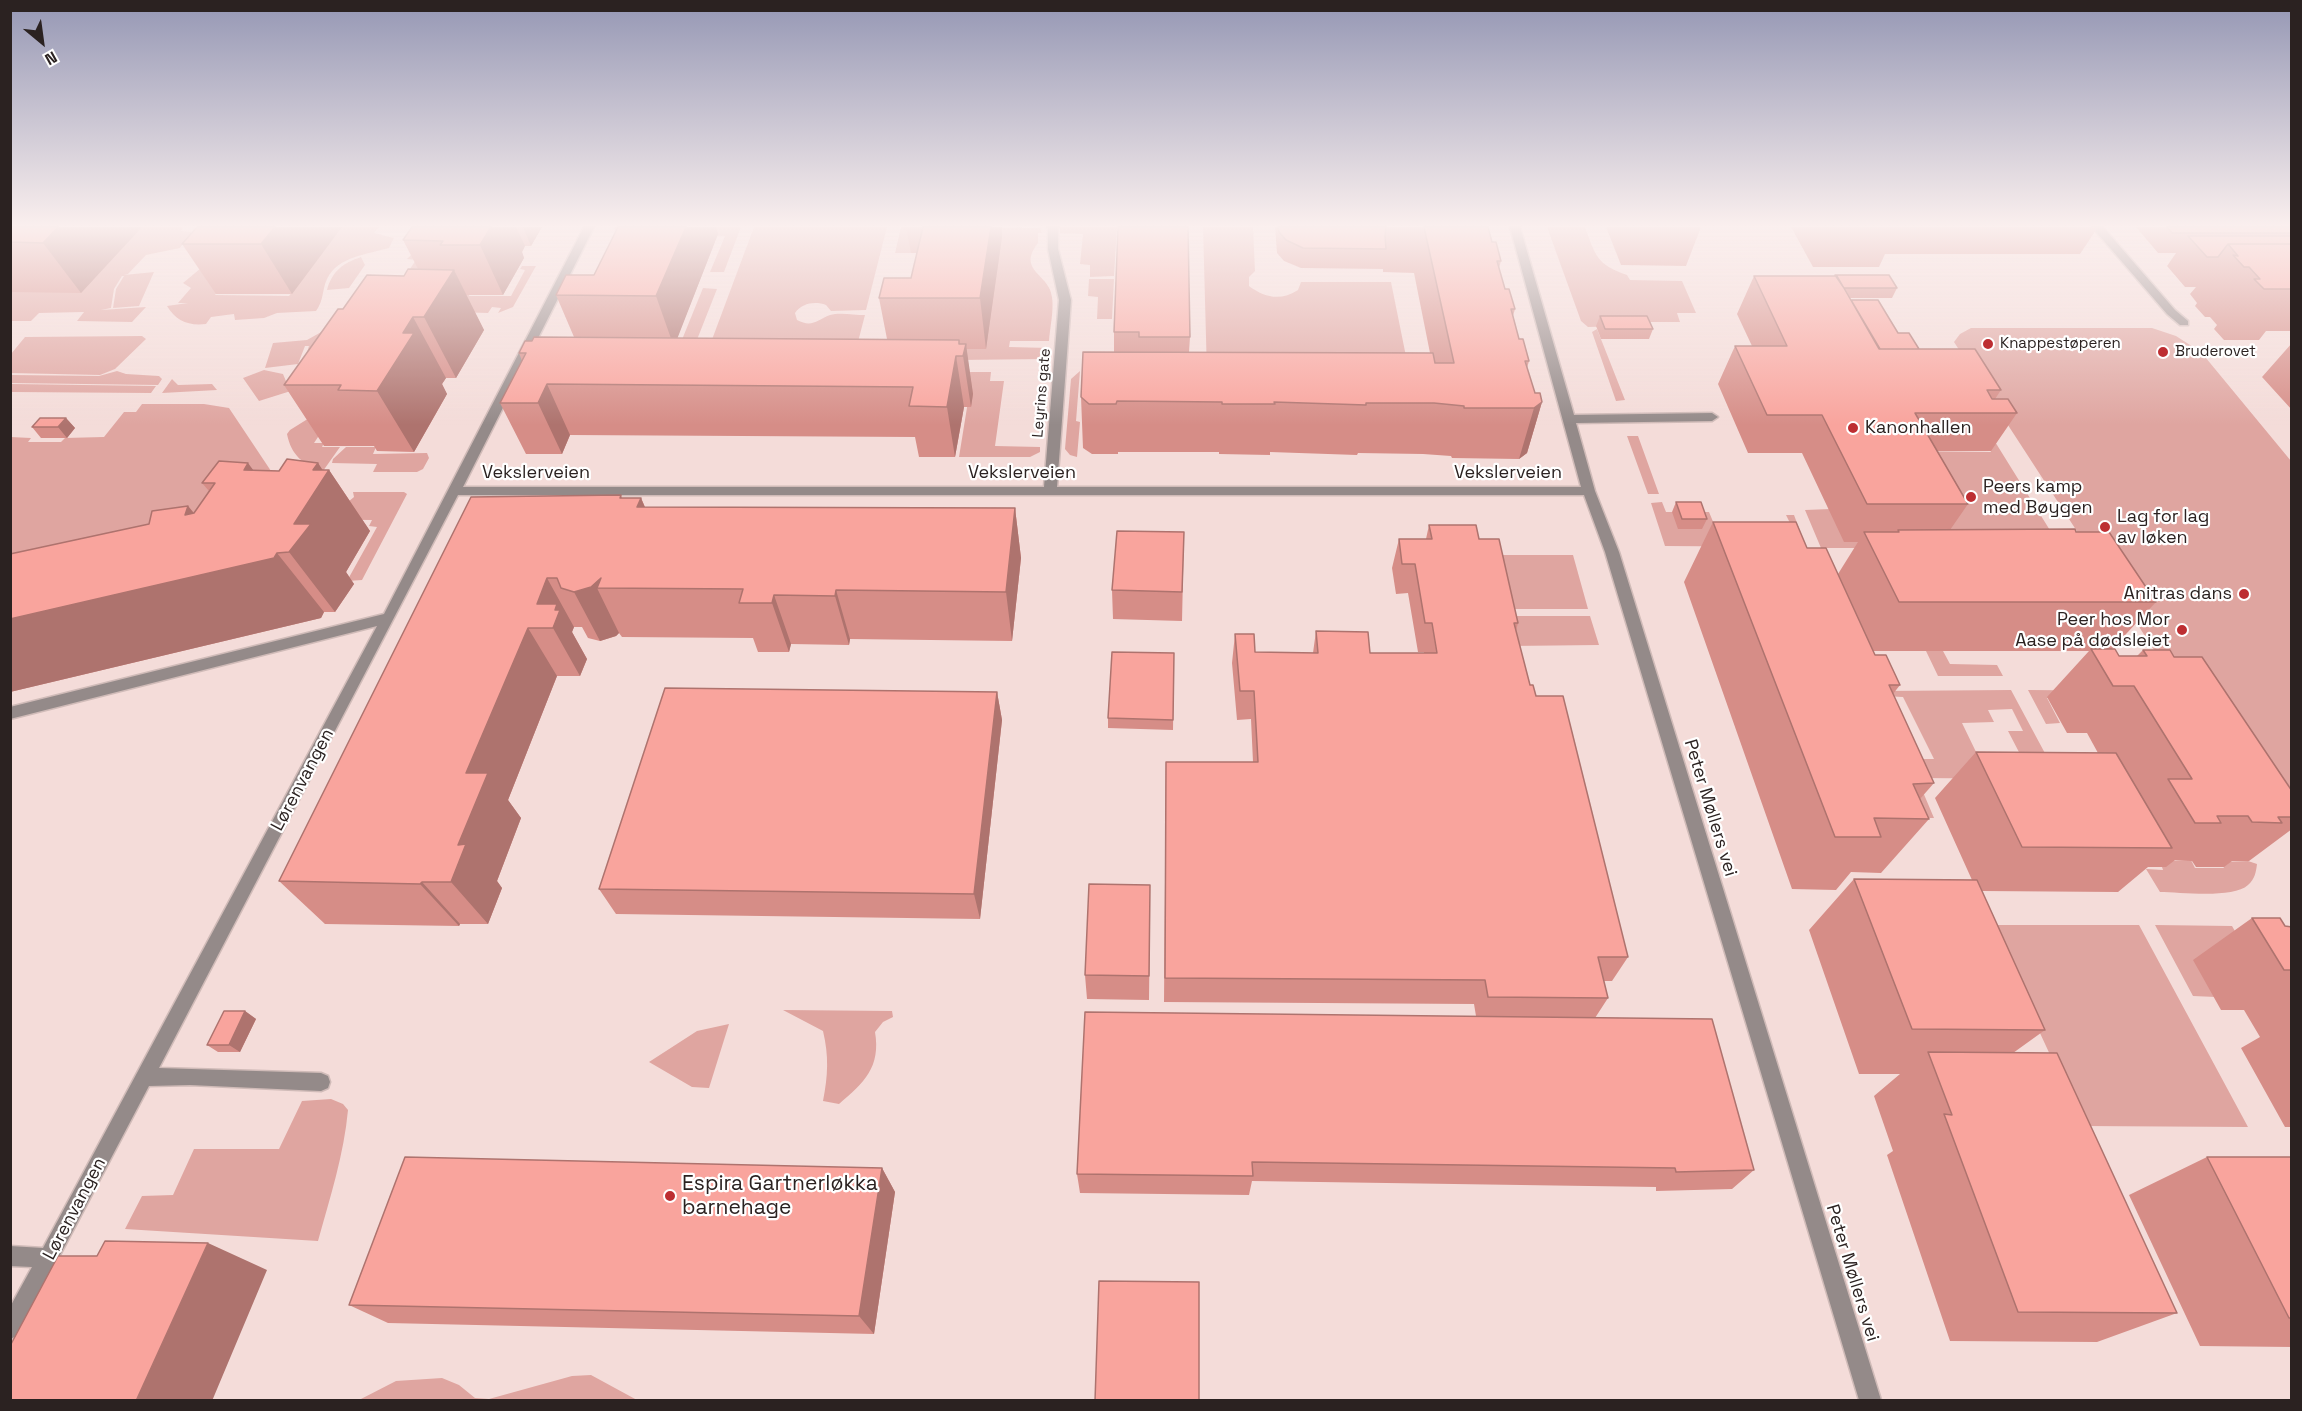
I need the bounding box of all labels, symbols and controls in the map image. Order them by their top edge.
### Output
north arrow [12,12,72,72]
text: N [41,46,61,70]
place label: Knappestøperen [2000,335,2121,353]
marker: Knappestøperen [1981,337,1995,351]
place label: Bruderovet [2175,343,2256,361]
marker: Bruderovet [2156,345,2170,359]
street label: Leyrins gate [1029,348,1055,438]
place label: Kanonhallen [1865,417,1971,439]
marker: Kanonhallen [1846,421,1860,435]
street label: Vekslerveien [482,462,590,484]
street label: Vekslerveien [968,462,1076,484]
street label: Vekslerveien [1454,462,1562,484]
place label: Peers kamp med Bøygen [1983,476,2093,518]
marker: Peers kamp med Bøygen [1964,490,1978,504]
place label: Lag for lag av løken [2117,506,2209,548]
marker: Lag for lag av løken [2098,520,2112,534]
place label: Anitras dans [2124,583,2232,605]
marker: Anitras dans [2237,587,2251,601]
place label: Peer hos Mor Aase på dødsleiet [2015,609,2170,652]
marker: Peer hos Mor Aase på dødsleiet [2175,623,2189,637]
street label: Lørenvangen [267,725,339,835]
street label: Peter Møllers vei [1679,737,1741,879]
street label: Lørenvangen [39,1154,111,1264]
place label: Espira Gartnerløkka barnehage [682,1171,878,1221]
marker: Espira Gartnerløkka barnehage [663,1189,677,1203]
street label: Peter Møllers vei [1821,1202,1883,1344]

